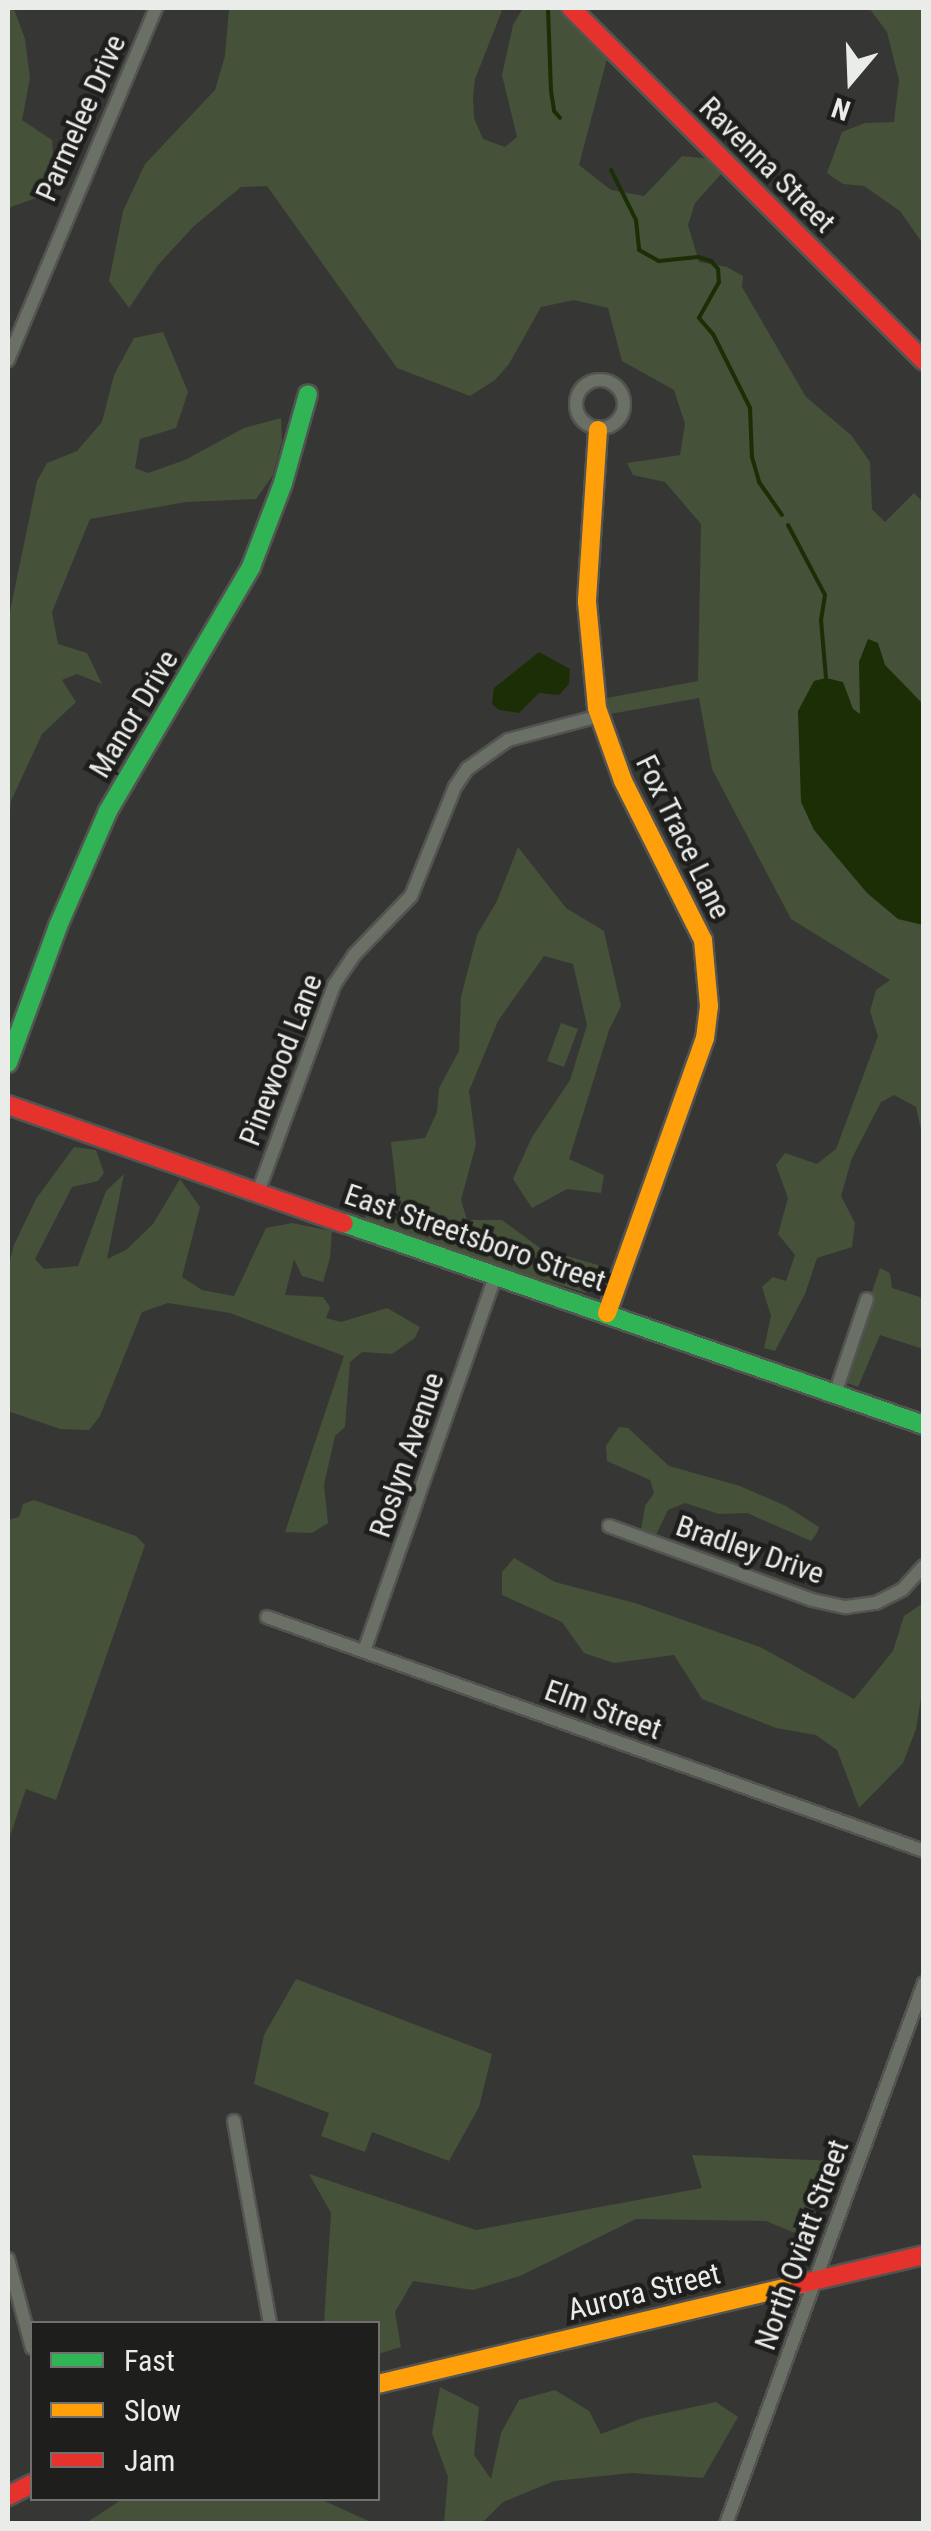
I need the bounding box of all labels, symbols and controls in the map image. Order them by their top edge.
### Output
street label: Parmelee Drive [28,29,134,207]
north arrow [801,30,901,130]
street label: Ravenna Street [692,90,842,240]
text: N [828,90,855,127]
street label: Manor Drive [82,644,186,784]
street label: Fox Trace Lane [628,749,738,925]
street label: Pinewood Lane [232,969,330,1151]
street label: East Streetsboro Street [340,1176,610,1300]
street label: Roslyn Avenue [362,1368,452,1542]
street label: Bradley Drive [671,1508,829,1592]
street label: Elm Street [540,1672,666,1748]
street label: North Oviatt Street [747,2135,857,2355]
street label: Aurora Street [564,2256,724,2328]
legend [30,2321,380,2501]
text: Fast [124,2343,175,2378]
text: Slow [124,2393,181,2428]
text: Jam [124,2443,175,2478]

